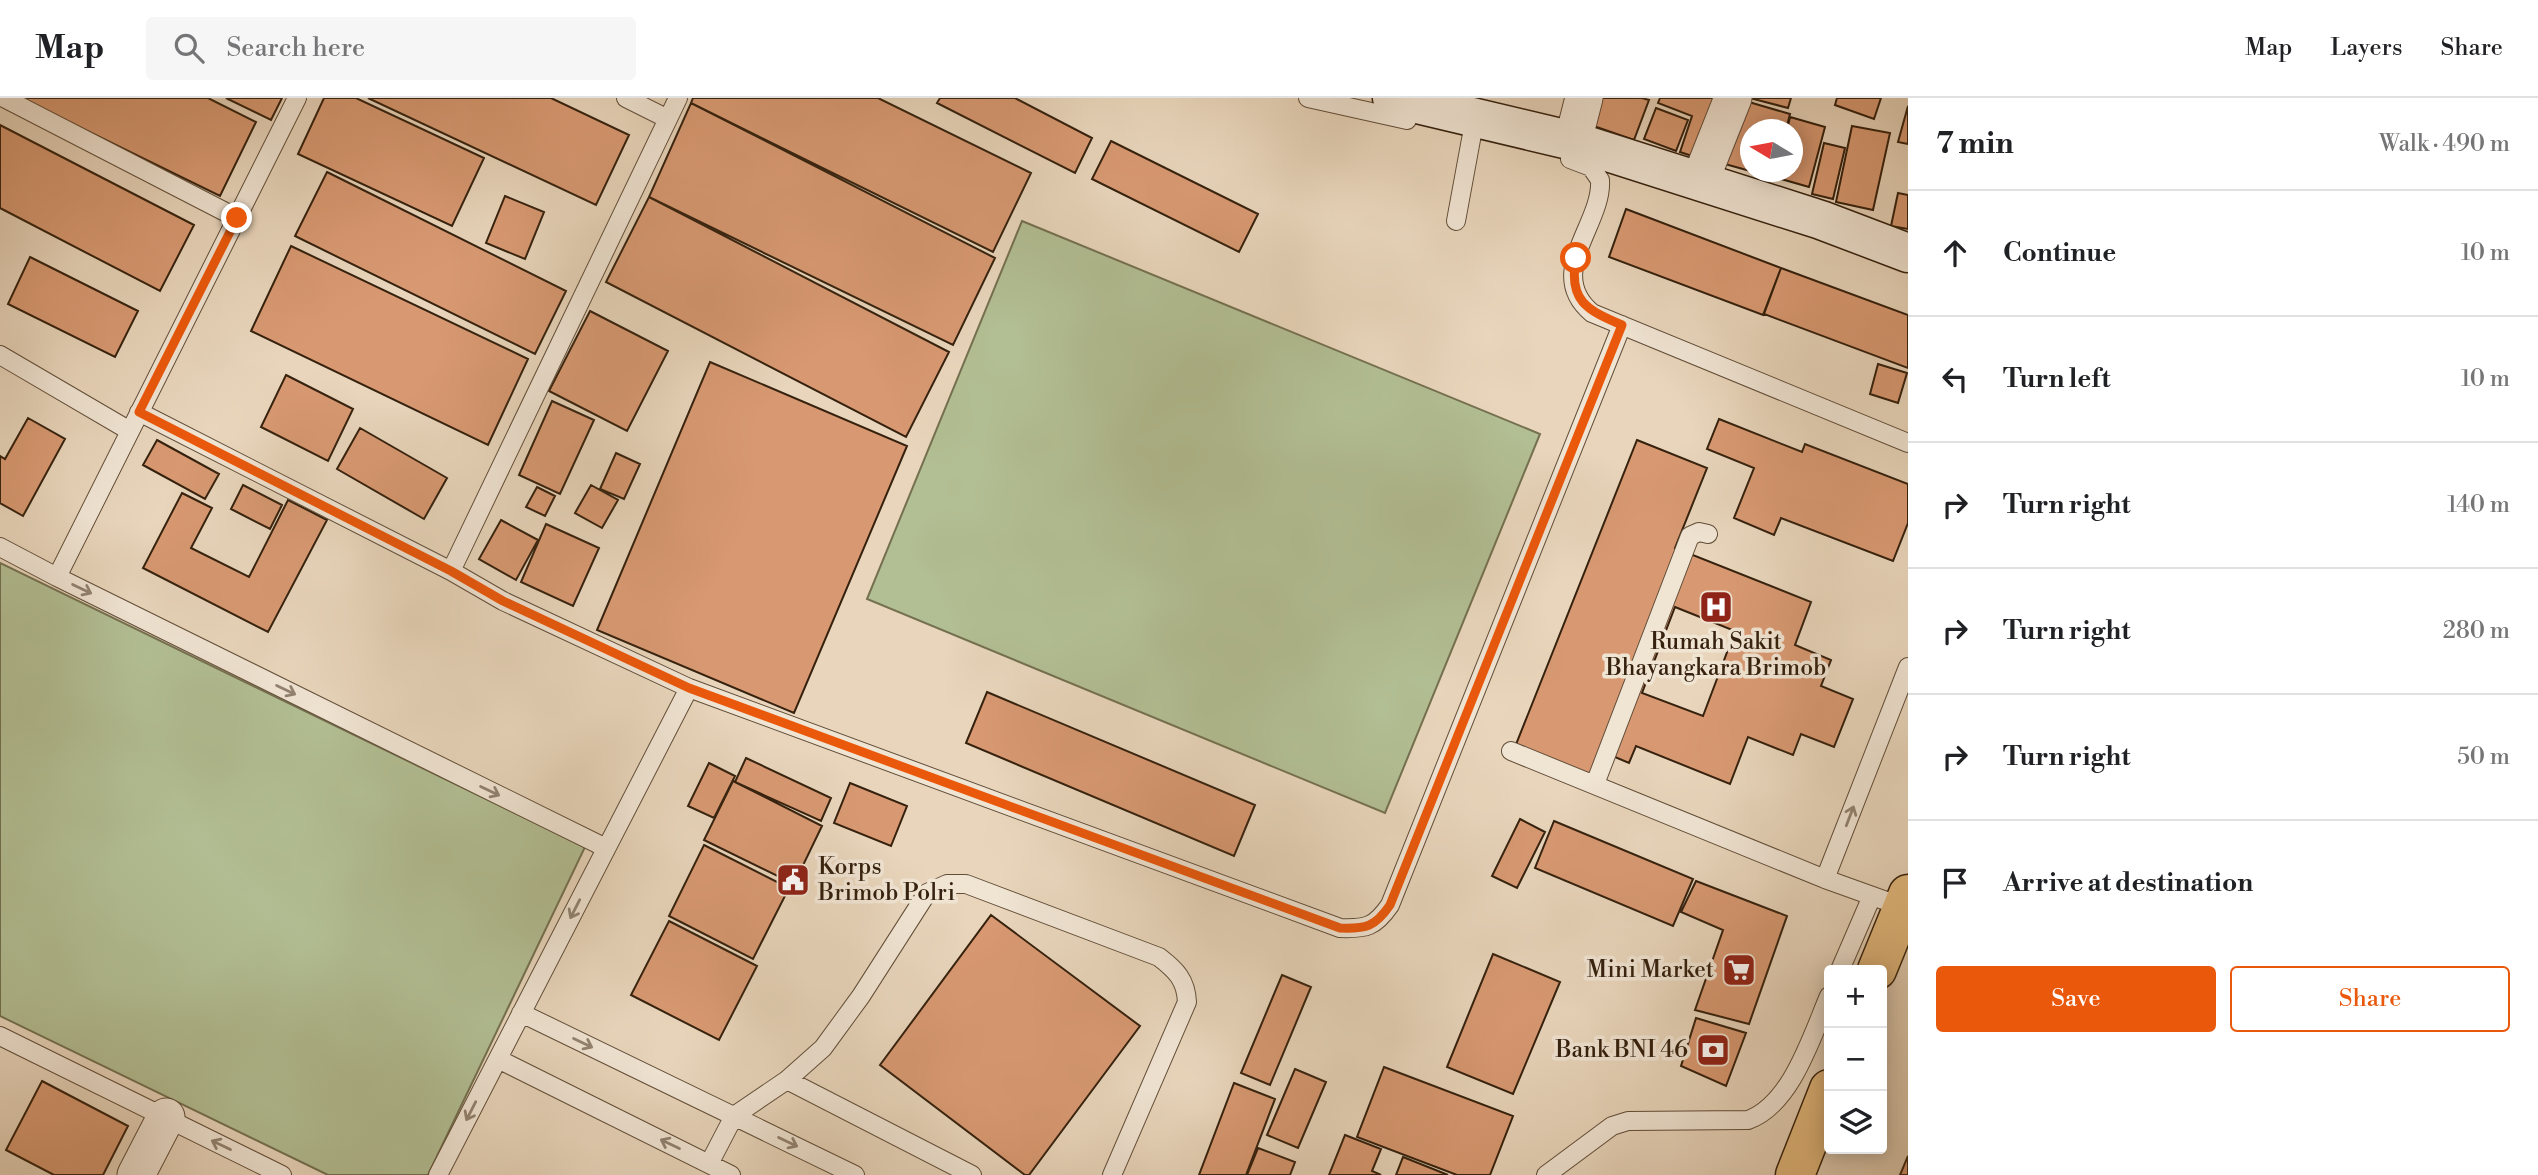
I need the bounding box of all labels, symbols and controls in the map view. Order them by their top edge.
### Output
search box [146,17,636,80]
text: Map [35,28,104,69]
icon: search [170,29,208,67]
text: Search here [226,32,365,64]
text: Map [2245,33,2292,63]
text: Layers [2330,33,2402,63]
text: Share [2440,33,2503,63]
north arrow [1740,119,1803,182]
text: 7 min [1936,125,2014,163]
text: Walk · 490 m [2379,130,2510,158]
route end [221,202,252,233]
icon: ahead [1936,234,1974,272]
text: Continue [2003,237,2116,269]
text: 10 m [2461,239,2510,267]
route start [1560,242,1591,273]
icon: left [1936,360,1974,398]
text: Turn left [2003,363,2111,395]
text: 10 m [2461,365,2510,393]
icon: right [1936,486,1974,524]
text: Turn right [2003,489,2131,521]
text: 140 m [2447,491,2510,519]
one-way arrow [71,583,92,597]
hospital icon: Rumah Sakit Bhayangkara Brimob [1697,588,1735,626]
icon: right [1936,612,1974,650]
text: Turn right [2003,615,2131,647]
text: 280 m [2443,617,2510,645]
place label: Rumah Sakit Bhayangkara Brimob [1605,628,1826,682]
one-way arrow [275,684,296,698]
icon: right [1936,738,1974,776]
text: Turn right [2003,741,2131,773]
text: 50 m [2457,743,2510,771]
one-way arrow [479,784,500,798]
one-way arrow [1844,805,1857,827]
place label: Korps Brimob Polri [817,853,955,907]
public building icon: Korps Brimob Polri [774,861,812,899]
icon: arrive [1936,864,1974,902]
text: Arrive at destination [2003,867,2253,899]
one-way arrow [568,898,581,919]
supermarket icon: Mini Market [1720,951,1758,989]
place label: Mini Market [1587,956,1714,984]
map controls [1824,965,1887,1154]
button: + [1824,965,1887,1028]
button: Save [1936,966,2216,1032]
button: Share [2230,966,2510,1032]
button: − [1824,1028,1887,1091]
bank icon: Bank BNI 46 [1694,1031,1732,1069]
one-way arrow [572,1036,593,1050]
place label: Bank BNI 46 [1554,1036,1688,1064]
button: layers [1824,1091,1887,1154]
one-way arrow [463,1100,477,1121]
one-way arrow [776,1136,798,1149]
one-way arrow [211,1137,232,1151]
one-way arrow [660,1137,681,1151]

